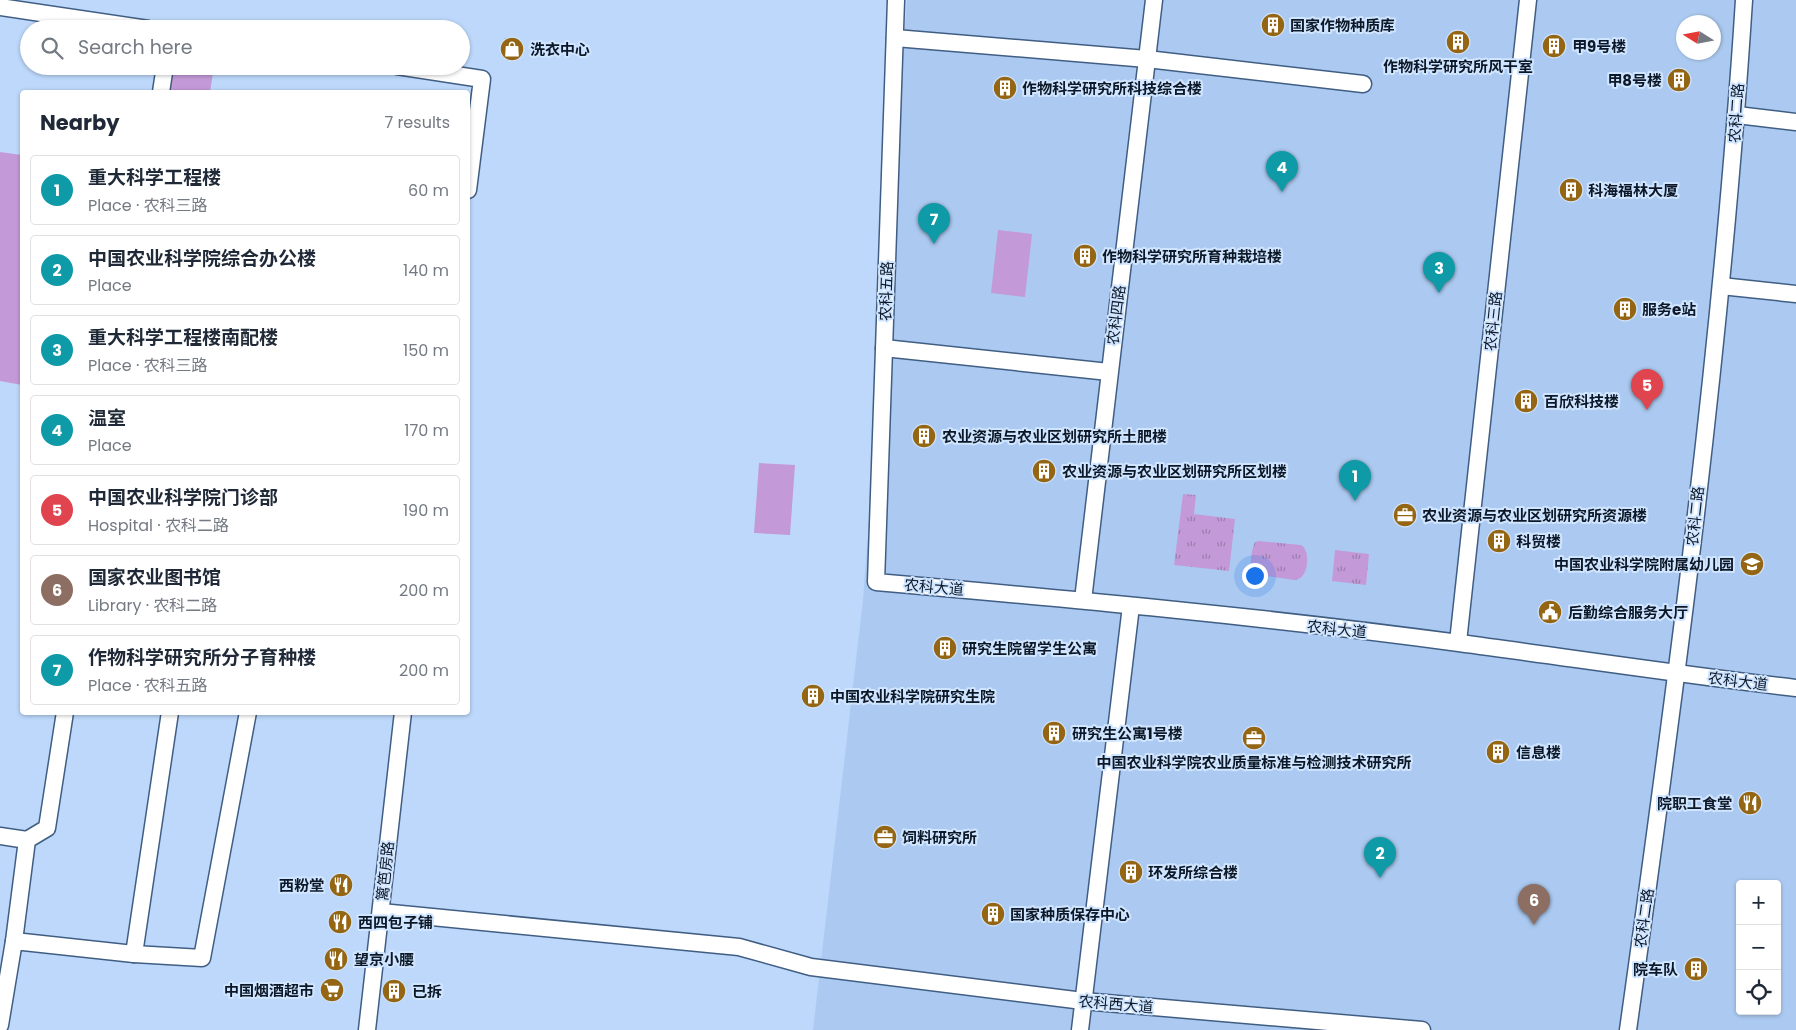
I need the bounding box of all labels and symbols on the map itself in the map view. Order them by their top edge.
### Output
building icon: 国家作物种质库 [1260,12,1286,38]
place label: 国家作物种质库 [1290,15,1395,36]
north arrow [1676,15,1721,60]
building icon: 作物科学研究所风干室 [1445,29,1471,55]
building icon: 甲9号楼 [1541,33,1567,59]
shop icon: 洗衣中心 [499,36,525,62]
place label: 甲9号楼 [1572,36,1626,57]
place label: 洗衣中心 [530,39,590,60]
place label: 作物科学研究所风干室 [1383,56,1533,77]
building icon: 甲8号楼 [1666,67,1692,93]
place label: 甲8号楼 [1607,70,1662,91]
building icon: 作物科学研究所科技综合楼 [992,75,1018,101]
place label: 作物科学研究所科技综合楼 [1022,78,1202,99]
street label: 农科二路 [1723,82,1749,144]
pin: 4 [1266,151,1298,192]
building icon: 科海福林大厦 [1558,177,1584,203]
place label: 科海福林大厦 [1588,180,1678,201]
pin: 7 [918,203,950,244]
building icon: 作物科学研究所育种栽培楼 [1072,243,1098,269]
place label: 作物科学研究所育种栽培楼 [1102,246,1282,267]
pin: 3 [1423,252,1455,293]
street label: 农科五路 [874,261,898,321]
street label: 农科四路 [1102,284,1130,346]
street label: 农科三路 [1479,290,1507,352]
building icon: 服务e站 [1612,296,1638,322]
place label: 服务e站 [1642,299,1696,320]
pin: 5 [1631,369,1663,410]
building icon: 百欣科技楼 [1513,388,1539,414]
place label: 百欣科技楼 [1544,391,1619,412]
building icon: 农业资源与农业区划研究所土肥楼 [911,423,937,449]
place label: 农业资源与农业区划研究所土肥楼 [942,426,1167,447]
building icon: 农业资源与农业区划研究所区划楼 [1031,458,1057,484]
pin: 1 [1339,460,1371,501]
place label: 农业资源与农业区划研究所区划楼 [1062,461,1287,482]
street label: 农科二路 [1681,485,1709,547]
office icon: 农业资源与农业区划研究所资源楼 [1392,502,1418,528]
place label: 农业资源与农业区划研究所资源楼 [1422,505,1647,526]
building icon: 科贸楼 [1486,528,1512,554]
place label: 科贸楼 [1516,531,1561,552]
school or university icon: 中国农业科学院附属幼儿园 [1739,551,1765,577]
place label: 中国农业科学院附属幼儿园 [1554,554,1734,575]
your location [1242,563,1268,589]
street label: 农科大道 [903,574,965,600]
public building icon: 后勤综合服务大厅 [1537,599,1563,625]
place label: 后勤综合服务大厅 [1568,602,1688,623]
street label: 农科大道 [1306,615,1368,643]
building icon: 研究生院留学生公寓 [932,635,958,661]
place label: 研究生院留学生公寓 [962,638,1097,659]
street label: 农科大道 [1707,667,1769,695]
building icon: 中国农业科学院研究生院 [800,683,826,709]
place label: 中国农业科学院研究生院 [830,686,995,707]
building icon: 研究生公寓1号楼 [1041,720,1067,746]
place label: 研究生公寓1号楼 [1072,723,1183,744]
office icon: 中国农业科学院农业质量标准与检测技术研究所 [1241,725,1267,751]
building icon: 信息楼 [1485,739,1511,765]
place label: 信息楼 [1516,742,1561,763]
place label: 中国农业科学院农业质量标准与检测技术研究所 [1096,752,1412,773]
restaurant icon: 院职工食堂 [1737,790,1763,816]
place label: 院职工食堂 [1657,793,1732,814]
office icon: 饲料研究所 [872,824,898,850]
place label: 饲料研究所 [902,827,977,848]
pin: 2 [1364,837,1396,878]
street label: 篱笆房路 [371,840,399,902]
building icon: 环发所综合楼 [1118,859,1144,885]
place label: 环发所综合楼 [1148,862,1238,883]
restaurant icon: 西粉堂 [328,872,354,898]
place label: 西粉堂 [279,875,324,896]
pin: 6 [1518,884,1550,925]
street label: 农科二路 [1629,887,1659,949]
building icon: 国家种质保存中心 [980,901,1006,927]
place label: 国家种质保存中心 [1010,904,1130,925]
restaurant icon: 西四包子铺 [327,909,353,935]
place label: 西四包子铺 [358,912,433,933]
restaurant icon: 望京小腰 [323,946,349,972]
place label: 望京小腰 [354,949,414,970]
building icon: 院车队 [1683,956,1709,982]
place label: 院车队 [1633,959,1678,980]
supermarket icon: 中国烟酒超市 [319,977,345,1003]
building icon: 已拆 [381,978,407,1004]
place label: 中国烟酒超市 [224,980,314,1001]
place label: 已拆 [412,981,442,1002]
street label: 农科西大道 [1078,990,1154,1018]

